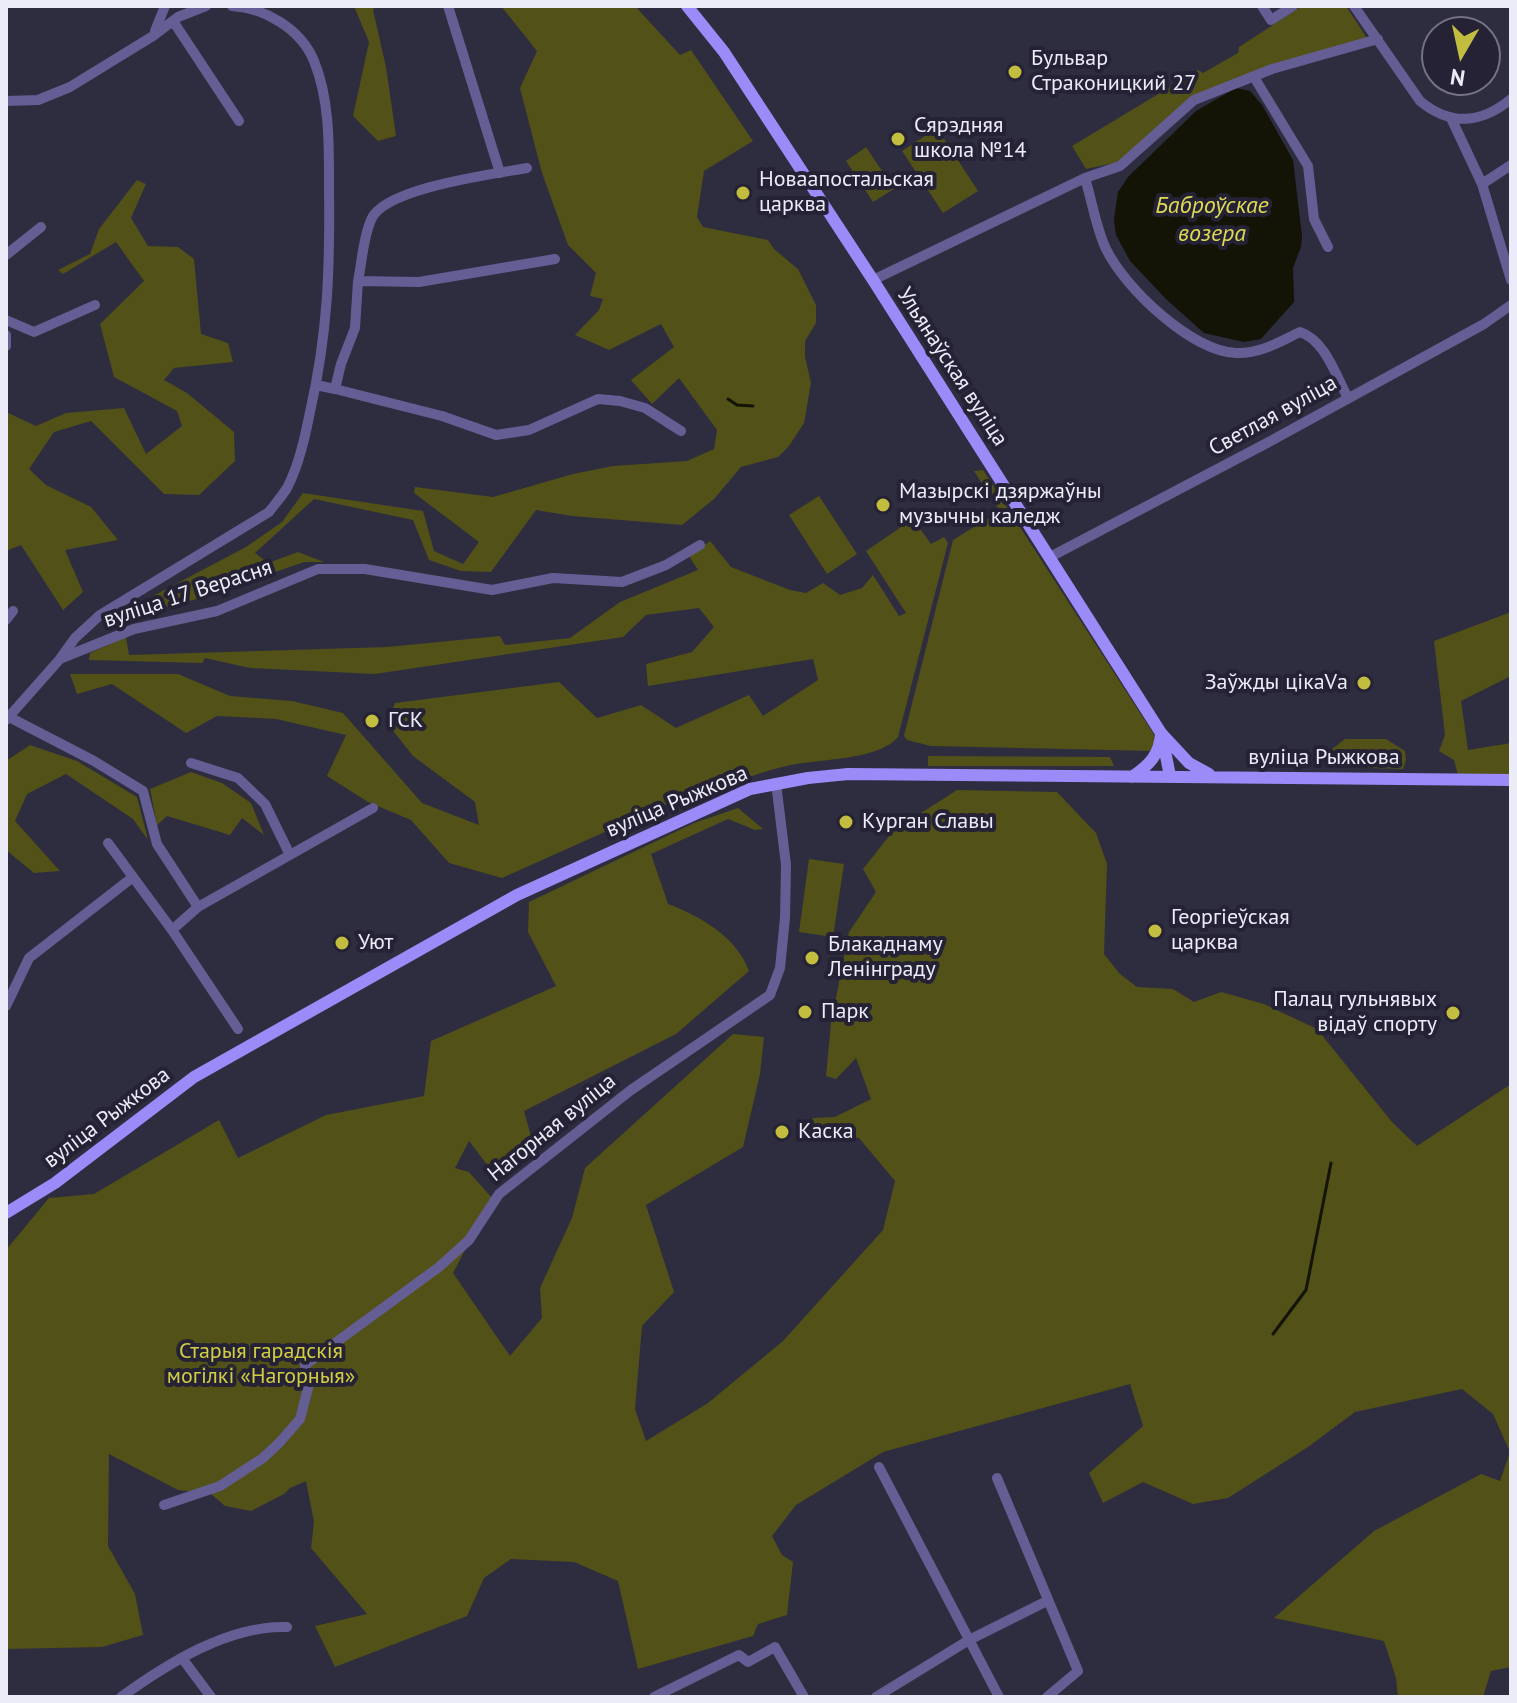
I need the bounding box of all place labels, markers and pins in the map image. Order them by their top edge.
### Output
place label: Бульвар Страконицкий 27 [1031,46,1196,98]
marker: Бульвар Страконицкий 27 [1006,63,1024,81]
place label: Сярэдняя школа №14 [914,113,1026,164]
marker: Сярэдняя школа №14 [889,130,907,148]
place label: Новаапостальская царква [759,167,934,218]
marker: Новаапостальская царква [734,184,752,202]
place label: Мазырскі дзяржаўны музычны каледж [899,479,1102,530]
marker: Мазырскі дзяржаўны музычны каледж [874,496,892,514]
place label: Заўжды цікаVа [1205,670,1348,696]
marker: Заўжды цікаVа [1355,674,1373,692]
place label: ГСК [388,708,423,734]
marker: ГСК [363,712,381,730]
place label: Курган Славы [862,809,994,835]
marker: Курган Славы [837,813,855,831]
place label: Георгіеўская царква [1171,905,1290,956]
marker: Георгіеўская царква [1146,922,1164,940]
place label: Уют [358,930,393,956]
place label: Блакаднаму Ленінграду [828,932,943,984]
marker: Уют [333,934,351,952]
marker: Блакаднаму Ленінграду [803,949,821,967]
place label: Палац гульнявых відаў спорту [1273,987,1437,1038]
place label: Парк [821,999,869,1025]
marker: Парк [796,1003,814,1021]
marker: Палац гульнявых відаў спорту [1444,1004,1462,1022]
place label: Каска [798,1119,854,1145]
marker: Каска [773,1123,791,1141]

